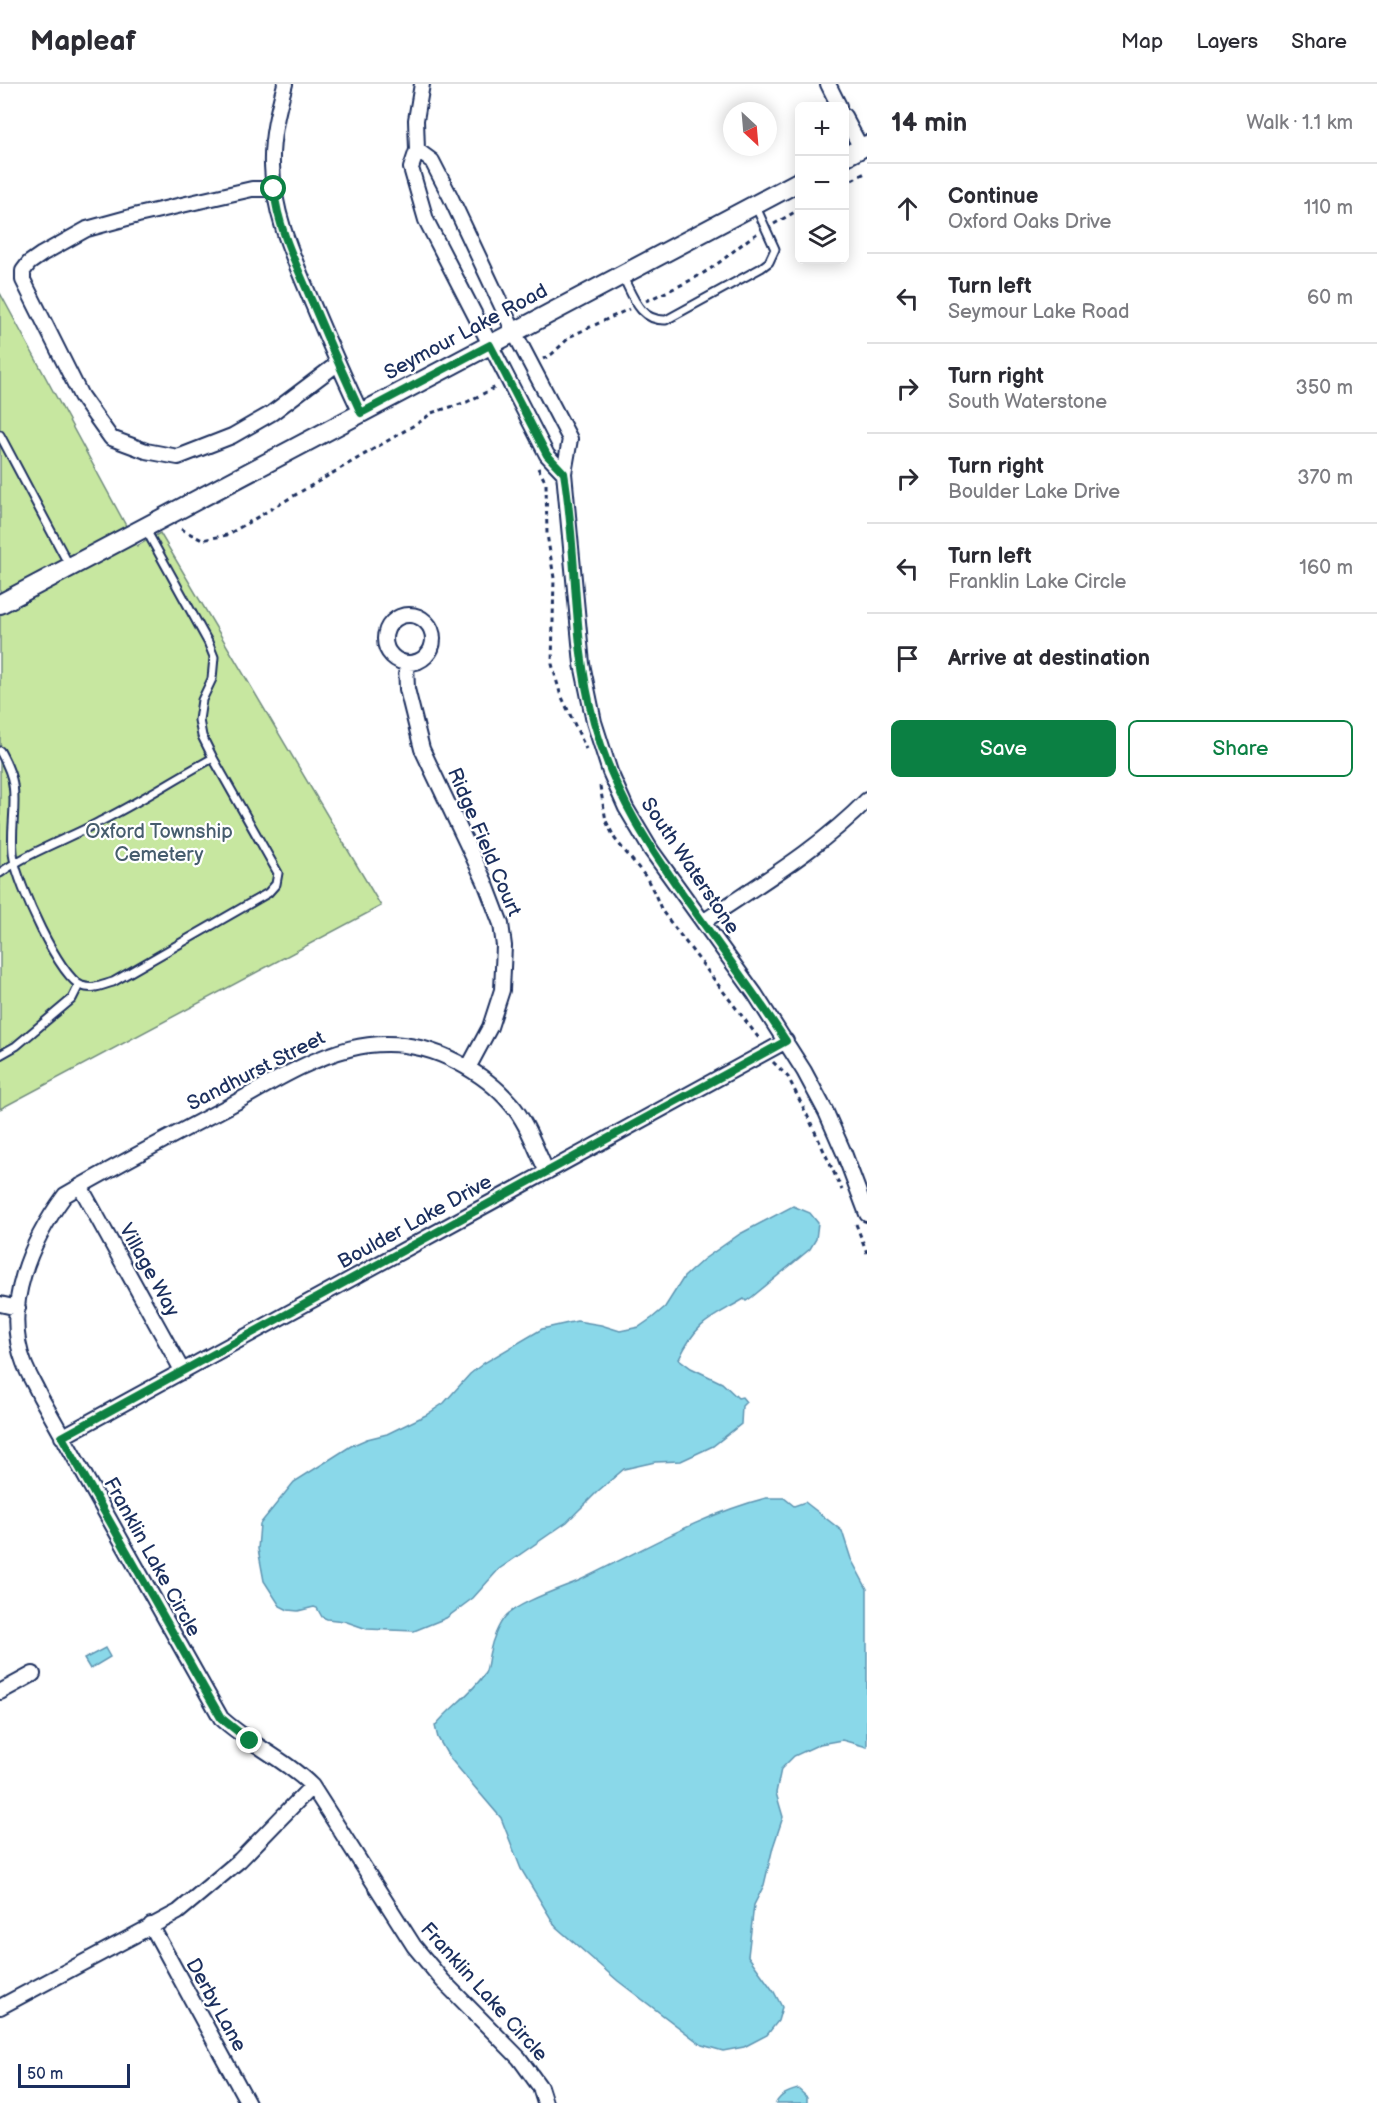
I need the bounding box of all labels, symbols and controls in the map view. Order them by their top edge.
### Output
text: Mapleaf [30,25,136,58]
text: Map [1121,29,1163,54]
text: Layers [1196,29,1258,54]
text: Share [1291,29,1347,54]
north arrow [723,102,777,156]
map controls [795,102,849,264]
button: + [795,102,849,156]
text: 14 min [891,108,967,139]
text: Walk · 1.1 km [1246,111,1353,135]
button: − [795,156,849,210]
route start [260,175,286,201]
text: Continue [948,183,1038,210]
icon: ahead [891,192,924,225]
text: 110 m [1304,196,1353,220]
button: layers [795,210,849,264]
text: Oxford Oaks Drive [948,210,1111,234]
text: Turn left [948,273,1032,300]
street label: Seymour Lake Road [380,279,552,385]
icon: left [891,282,924,315]
text: 60 m [1307,286,1353,310]
text: Seymour Lake Road [948,300,1130,324]
text: Turn right [948,363,1044,390]
icon: right [891,372,924,405]
text: 350 m [1296,376,1353,400]
text: South Waterstone [948,390,1107,414]
text: Turn right [948,453,1044,480]
icon: right [891,462,924,495]
text: 370 m [1297,466,1353,490]
text: Boulder Lake Drive [948,480,1120,504]
text: Turn left [948,543,1032,570]
icon: left [891,552,924,585]
text: 160 m [1299,556,1353,580]
text: Franklin Lake Circle [948,570,1126,594]
icon: arrive [891,642,924,675]
text: Arrive at destination [948,645,1150,672]
button: Save [891,720,1116,777]
button: Share [1128,720,1353,777]
street label: Ridge Field Court [442,764,526,920]
street label: South Waterstone [636,793,745,939]
park label: Oxford Township Cemetery [85,820,233,867]
street label: Sandhurst Street [183,1026,329,1116]
street label: Boulder Lake Drive [334,1170,496,1274]
street label: Village Way [114,1219,184,1321]
street label: Franklin Lake Circle [98,1473,206,1641]
route end [236,1727,262,1753]
street label: Franklin Lake Circle [415,1918,553,2066]
street label: Derby Lane [181,1954,251,2056]
scale bar [18,2061,130,2088]
text: 50 m [27,2065,63,2084]

